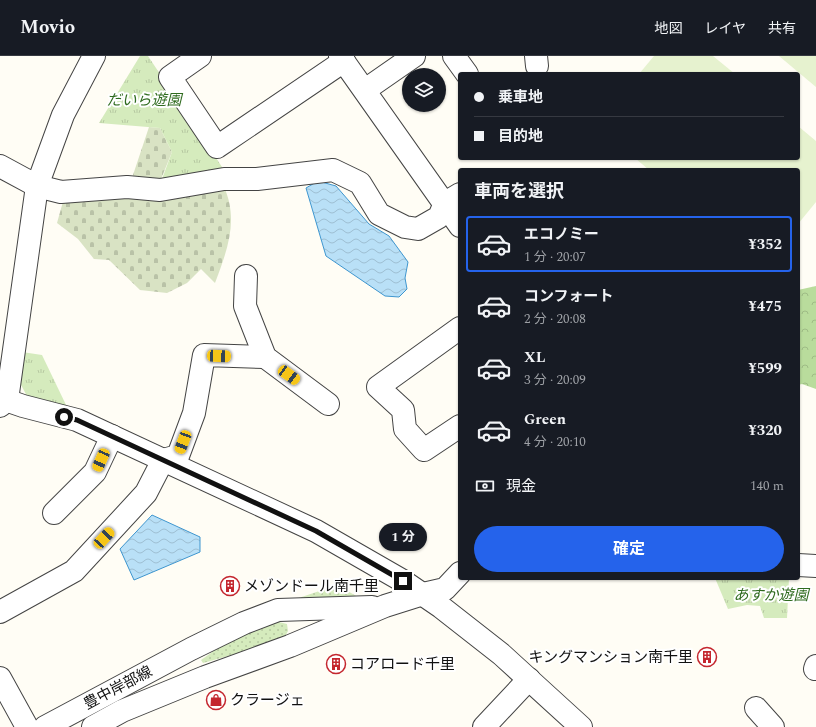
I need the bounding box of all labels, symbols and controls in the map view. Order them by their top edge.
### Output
text: Movio [20,13,75,42]
text: 地図 [654,18,682,39]
text: レイヤ [704,18,746,39]
text: 共有 [768,18,796,39]
map controls [402,68,446,112]
button: layers [402,68,446,112]
text: 乗車地 [498,86,543,109]
park label: だいら遊園 [106,89,183,112]
text: 目的地 [498,125,543,148]
text: 車両を選択 [474,178,564,205]
text: エコノミー [524,223,599,246]
icon: car [476,226,512,262]
text: ¥352 [748,233,782,256]
text: 1 分 · 20:07 [524,247,586,267]
text: コンフォート [524,285,614,308]
icon: car [476,288,512,324]
text: ¥475 [748,295,782,318]
text: 2 分 · 20:08 [524,309,586,329]
text: XL [524,346,545,369]
car [207,350,231,362]
icon: car [476,350,512,386]
text: ¥599 [748,357,782,380]
car [276,363,302,387]
text: 3 分 · 20:09 [524,370,586,390]
route start [55,408,73,426]
text: Green [524,408,566,431]
icon: car [476,412,512,448]
text: ¥320 [748,419,782,442]
car [173,429,193,455]
text: 4 分 · 20:10 [524,432,586,452]
car [91,447,111,473]
icon: cash [474,475,496,497]
text: 現金 [506,475,536,498]
text: 140 m [750,476,784,496]
callout: 1 分 [379,523,427,551]
car [91,525,117,551]
button: 確定 [474,526,784,572]
text: 1 分 [391,527,415,547]
route end [394,572,412,590]
building icon: メゾンドール南千里 [219,575,241,597]
place label: メゾンドール南千里 [244,575,379,598]
park label: あすか遊園 [733,584,810,607]
place label: キングマンション南千里 [528,646,693,669]
building icon: キングマンション南千里 [696,646,718,668]
building icon: コアロード千里 [325,653,347,675]
place label: コアロード千里 [350,653,455,676]
street label: 豊中岸部線 [79,660,157,716]
shop icon: クラージェ [205,689,227,711]
place label: クラージェ [230,689,305,712]

